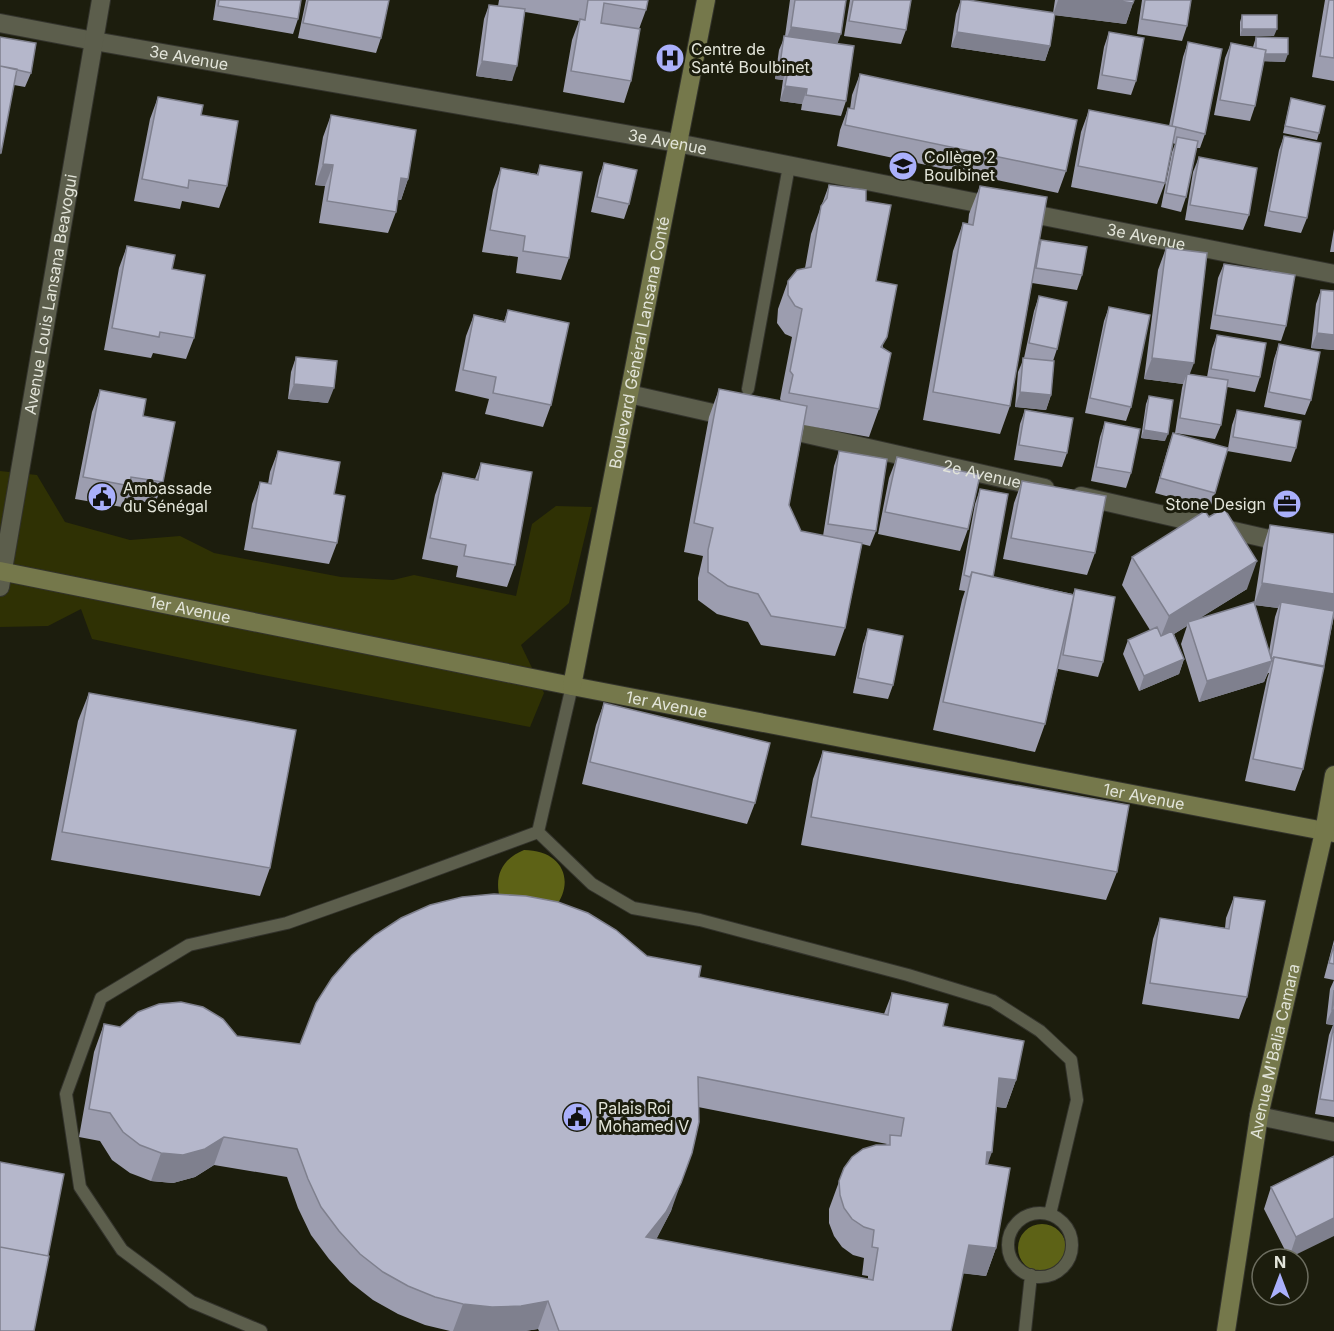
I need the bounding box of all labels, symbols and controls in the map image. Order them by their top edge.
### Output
place label: Centre de Santé Boulbinet [691,39,810,77]
street label: 3e Avenue [148,41,230,74]
hospital icon: Centre de Santé Boulbinet [654,42,686,74]
street label: 3e Avenue [626,125,709,159]
place label: Collège 2 Boulbinet [924,147,996,185]
school or university icon: Collège 2 Boulbinet [887,150,919,182]
street label: Avenue Louis Lansana Beavogui [20,173,81,416]
street label: Boulevard Général Lansana Conté [605,215,674,470]
street label: 3e Avenue [1105,219,1187,254]
street label: 2e Avenue [941,455,1023,492]
place label: Ambassade du Sénégal [123,478,212,516]
public building icon: Ambassade du Sénégal [86,481,118,513]
office icon: Stone Design [1271,488,1303,520]
place label: Stone Design [1165,494,1266,514]
street label: 1er Avenue [148,591,233,627]
street label: 1er Avenue [624,687,709,722]
street label: 1er Avenue [1102,779,1186,814]
street label: Avenue M'Balia Camara [1246,962,1304,1140]
place label: Palais Roi Mohamed V [598,1098,689,1136]
public building icon: Palais Roi Mohamed V [561,1101,593,1133]
north arrow [1250,1247,1310,1307]
text: N [1274,1252,1286,1272]

